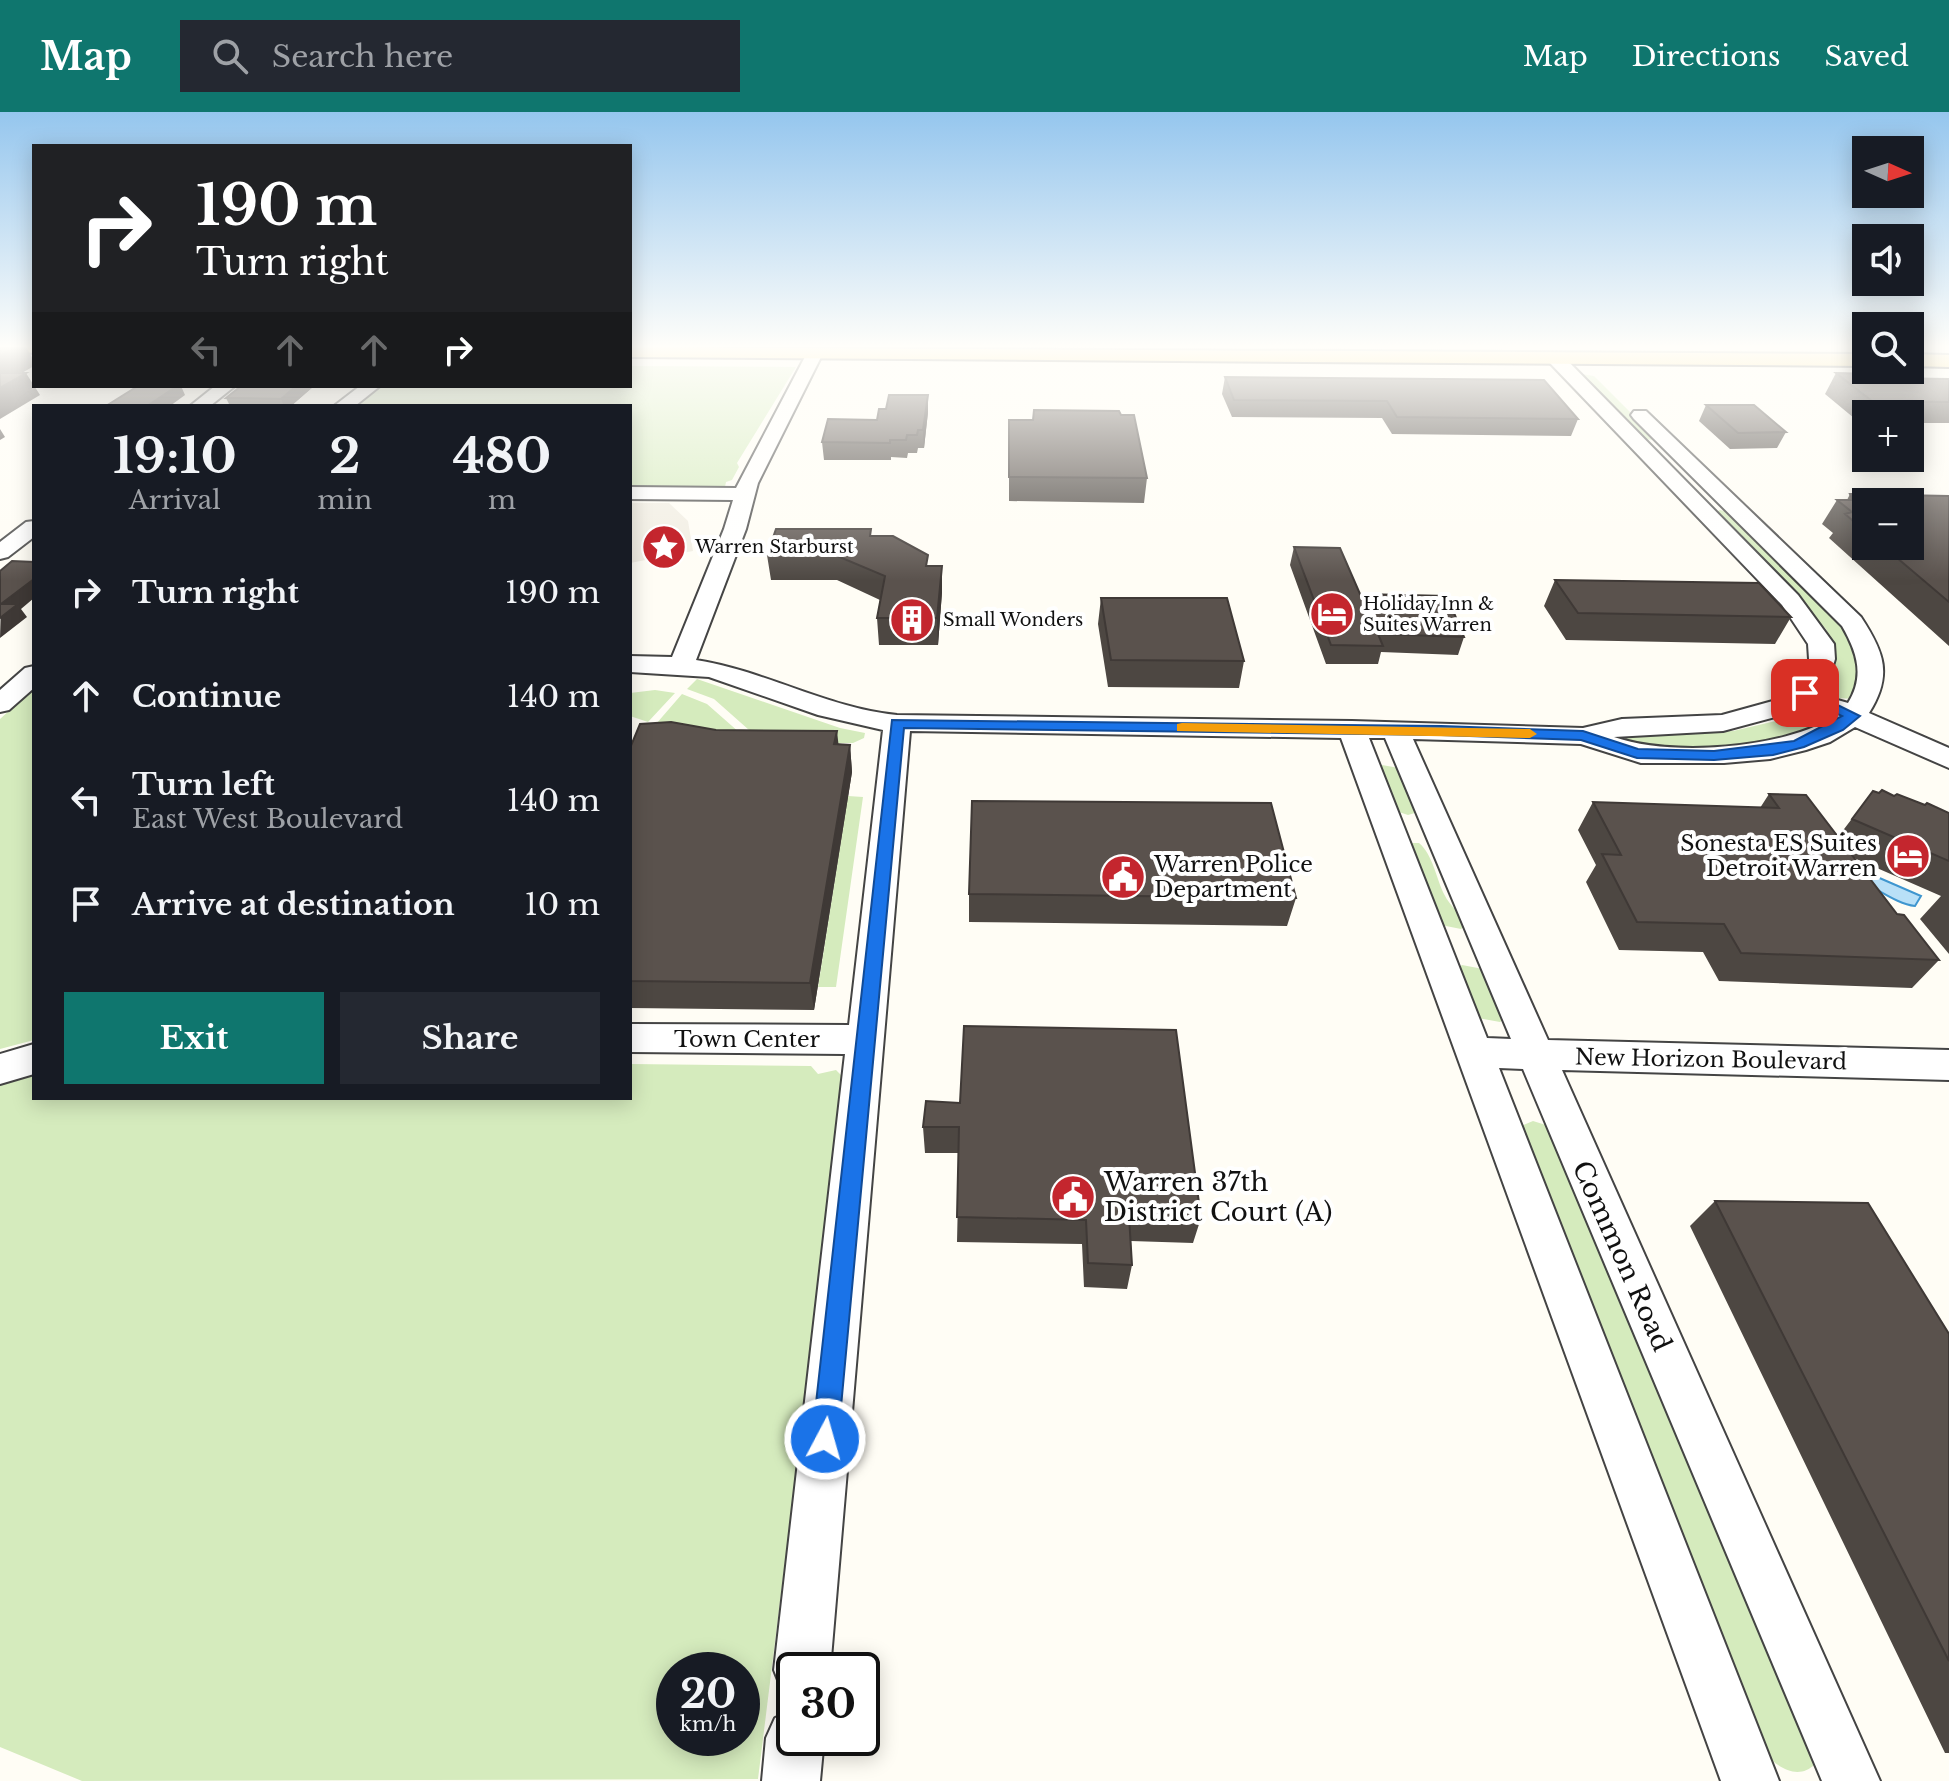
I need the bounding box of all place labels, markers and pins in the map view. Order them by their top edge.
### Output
place icon: Warren Starburst [640,523,688,571]
place label: Warren Starburst [694,536,854,558]
hotel icon: Holiday Inn & Suites Warren [1308,590,1356,638]
place label: Holiday Inn & Suites Warren [1363,593,1494,636]
building icon: Small Wonders [888,596,936,644]
place label: Small Wonders [943,609,1083,631]
pin [1771,659,1839,727]
place label: Sonesta ES Suites Detroit Warren [1680,830,1877,882]
hotel icon: Sonesta ES Suites Detroit Warren [1884,832,1932,880]
place label: Warren Police Department [1153,851,1313,903]
public building icon: Warren Police Department [1099,853,1147,901]
place label: Warren 37th District Court (A) [1103,1166,1332,1228]
public building icon: Warren 37th District Court (A) [1049,1173,1097,1221]

